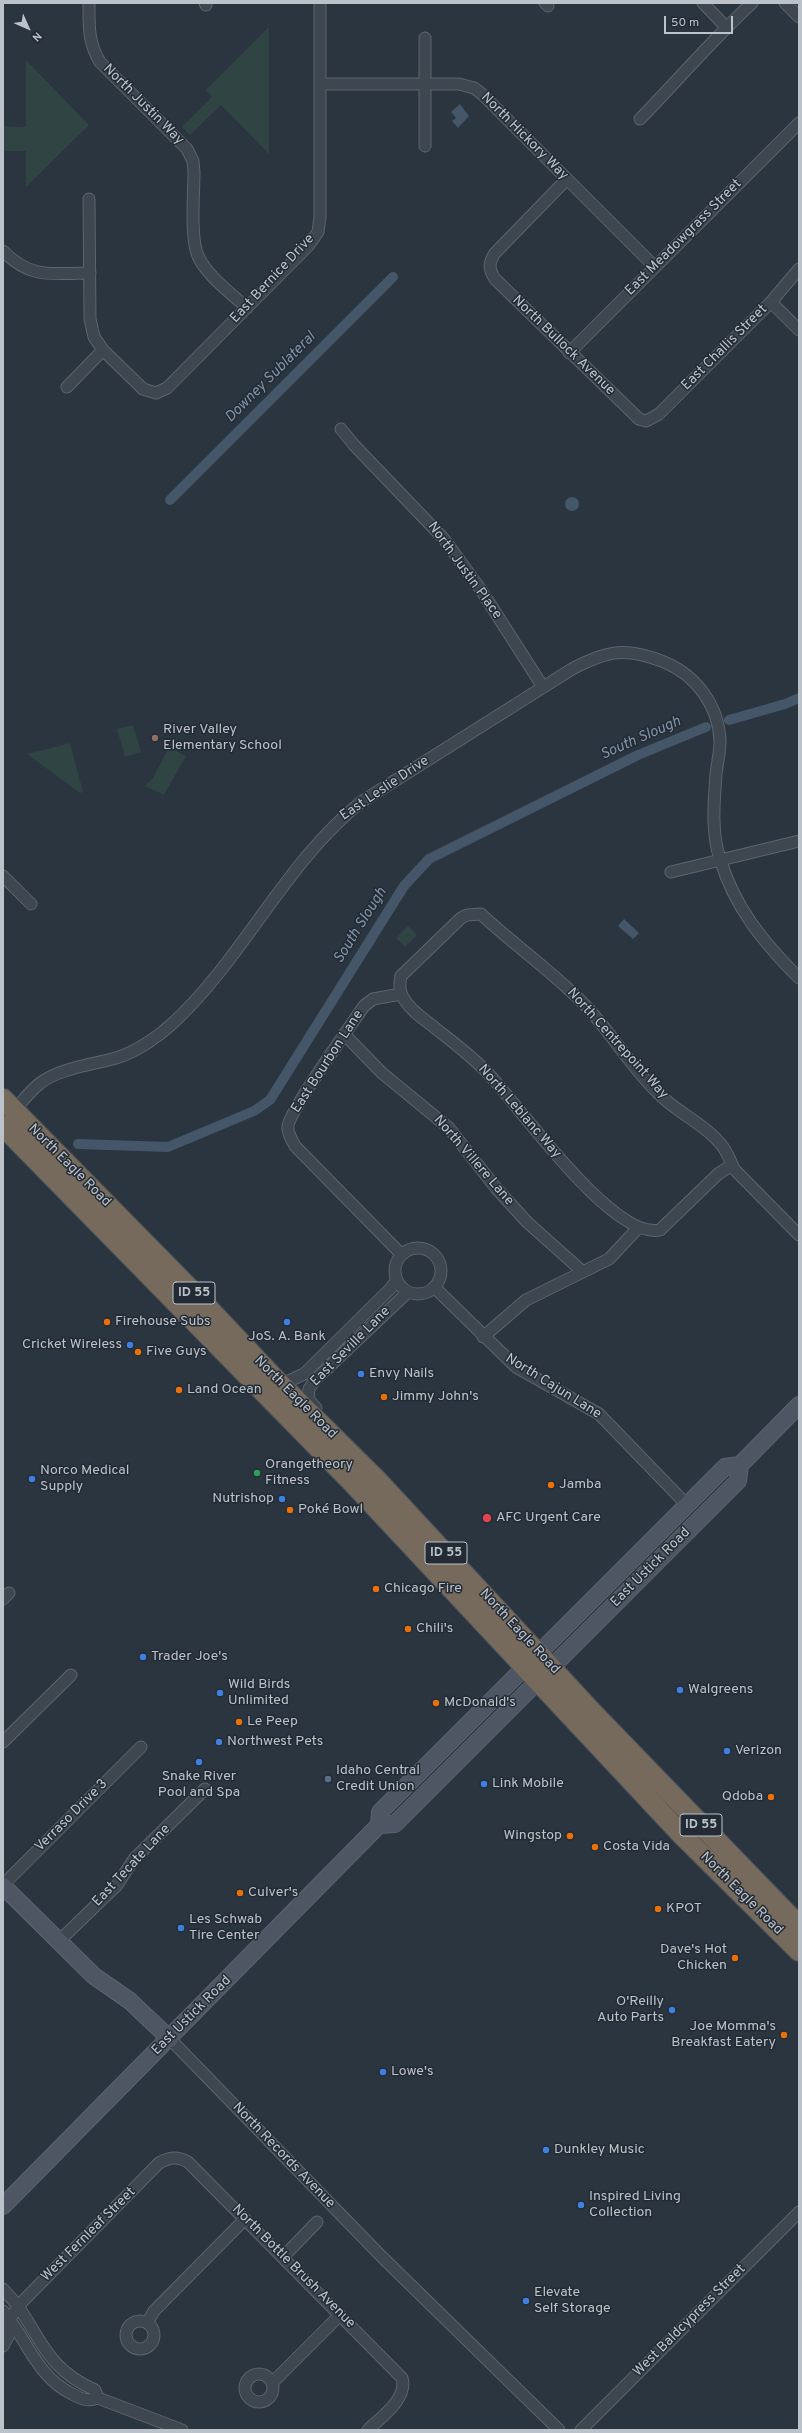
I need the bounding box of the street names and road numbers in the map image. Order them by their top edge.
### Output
street label: North Justin Way [99,61,187,149]
street label: North Hickory Way [477,90,571,184]
street label: East Meadowgrass Street [622,176,746,300]
street label: East Bernice Drive [227,231,319,327]
street label: North Bullock Avenue [508,293,618,399]
street label: East Challis Street [679,302,771,394]
street label: North Justin Place [423,519,505,623]
street label: East Leslie Drive [337,753,433,825]
street label: North Centrepoint Way [563,985,671,1103]
street label: East Bourbon Lane [289,1007,367,1117]
street label: North Leblanc Way [474,1062,564,1162]
street label: North Villere Lane [429,1112,517,1210]
street label: North Eagle Road [24,1121,114,1211]
road number: ID 55 [173,1282,215,1304]
street label: East Seville Lane [308,1304,394,1390]
street label: North Cajun Lane [502,1351,604,1423]
street label: North Eagle Road [250,1353,340,1443]
street label: East Ustick Road [608,1525,694,1611]
road number: ID 55 [425,1542,467,1564]
street label: North Eagle Road [475,1586,563,1678]
street label: Verraso Drive 3 [32,1776,112,1856]
road number: ID 55 [680,1814,722,1836]
street label: East Tecate Lane [90,1821,174,1911]
street label: North Eagle Road [696,1849,786,1939]
street label: East Ustick Road [149,1973,235,2059]
street label: North Records Avenue [228,2100,338,2212]
street label: West Fernleaf Street [38,2184,140,2286]
street label: North Bottle Brush Avenue [228,2202,358,2332]
street label: West Baldcypress Street [630,2261,750,2381]

